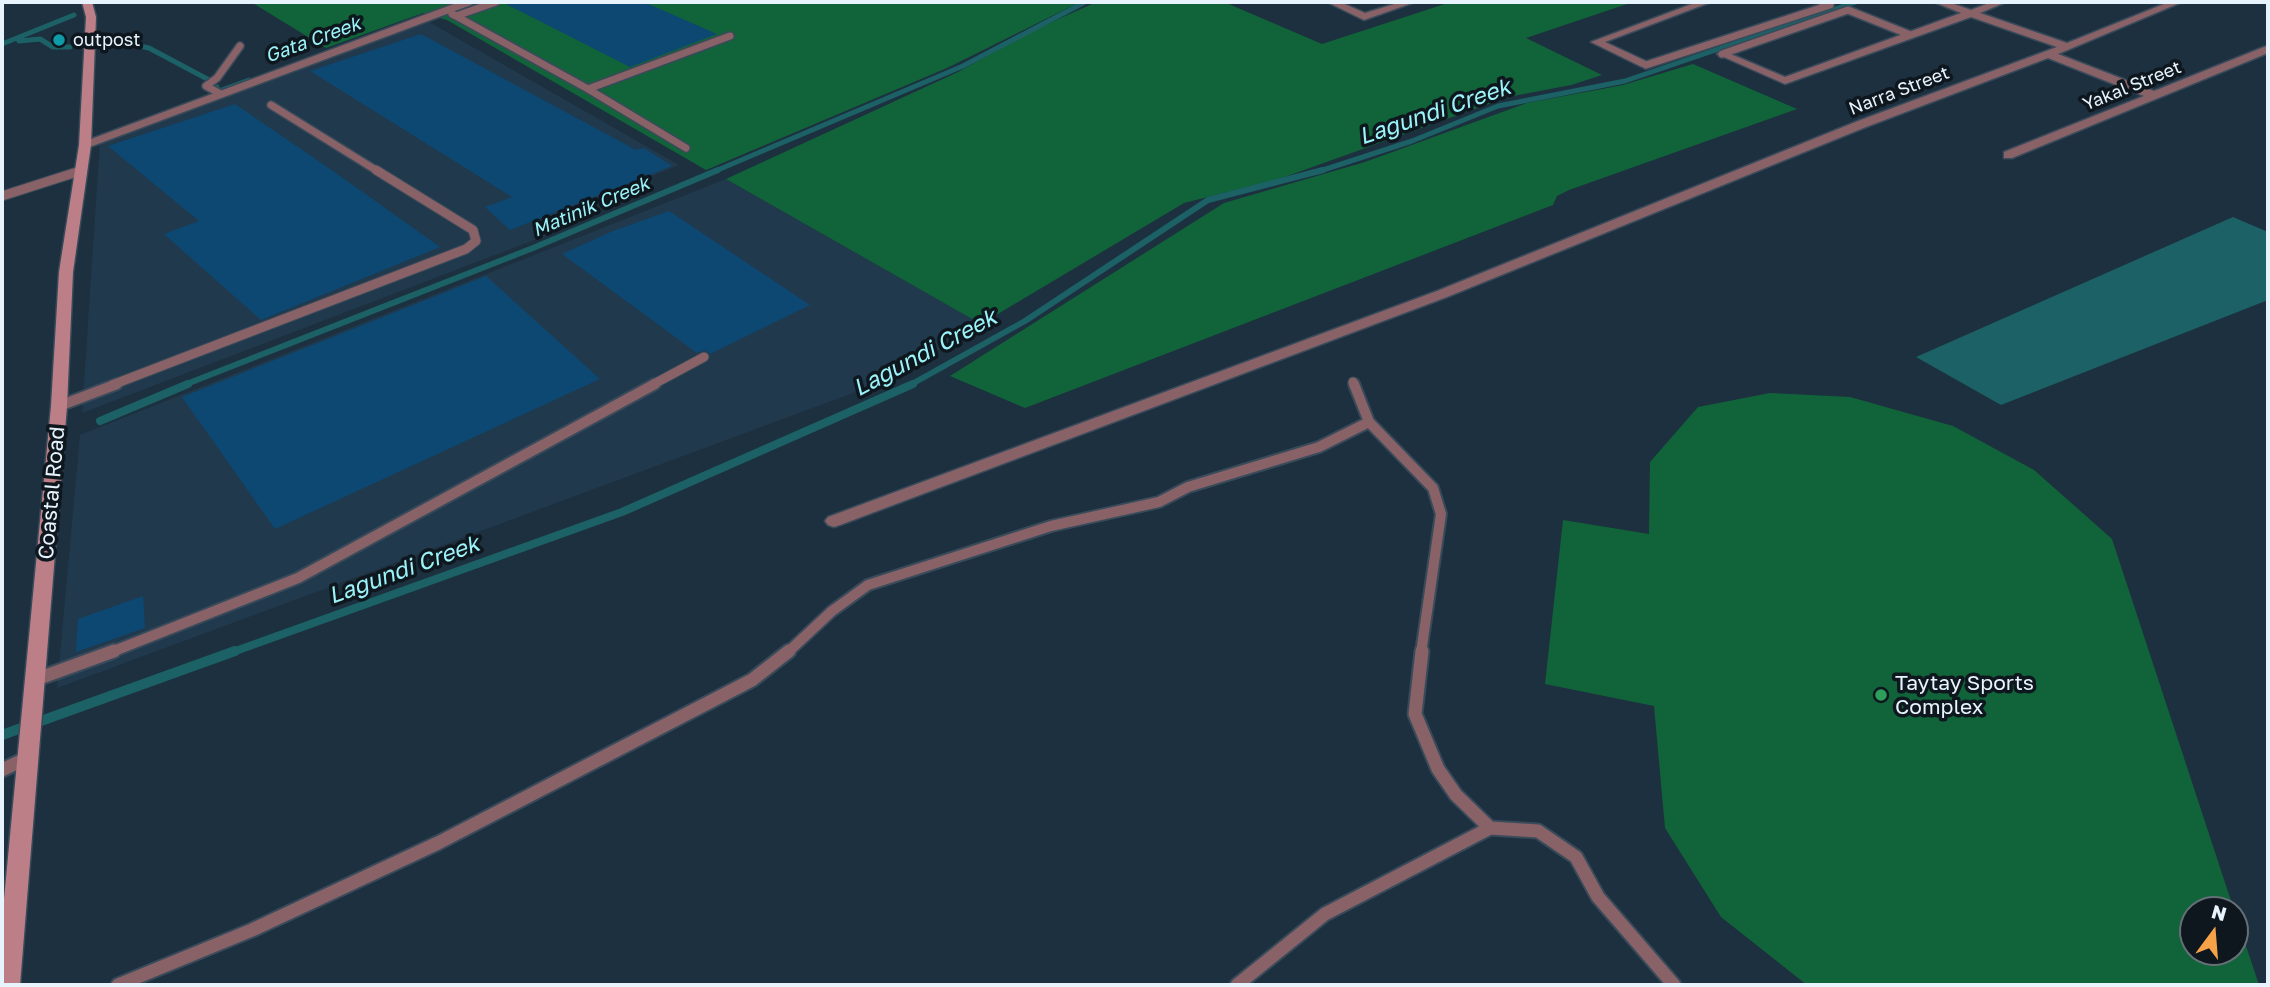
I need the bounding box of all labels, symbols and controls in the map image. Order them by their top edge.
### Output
water label: Gata Creek [262,12,364,68]
place label: outpost [73,29,140,51]
marker: outpost [51,32,67,48]
street label: Yakal Street [2080,57,2184,115]
street label: Narra Street [1846,62,1952,120]
water label: Lagundi Creek [1356,73,1514,151]
water label: Matinik Creek [529,172,653,242]
water label: Lagundi Creek [848,304,1002,402]
street label: Coastal Road [34,425,70,561]
water label: Lagundi Creek [325,530,483,610]
place label: Taytay Sports Complex [1895,670,2034,720]
marker: Taytay Sports Complex [1873,687,1889,703]
north arrow [2179,896,2249,966]
text: N [2209,899,2229,925]

